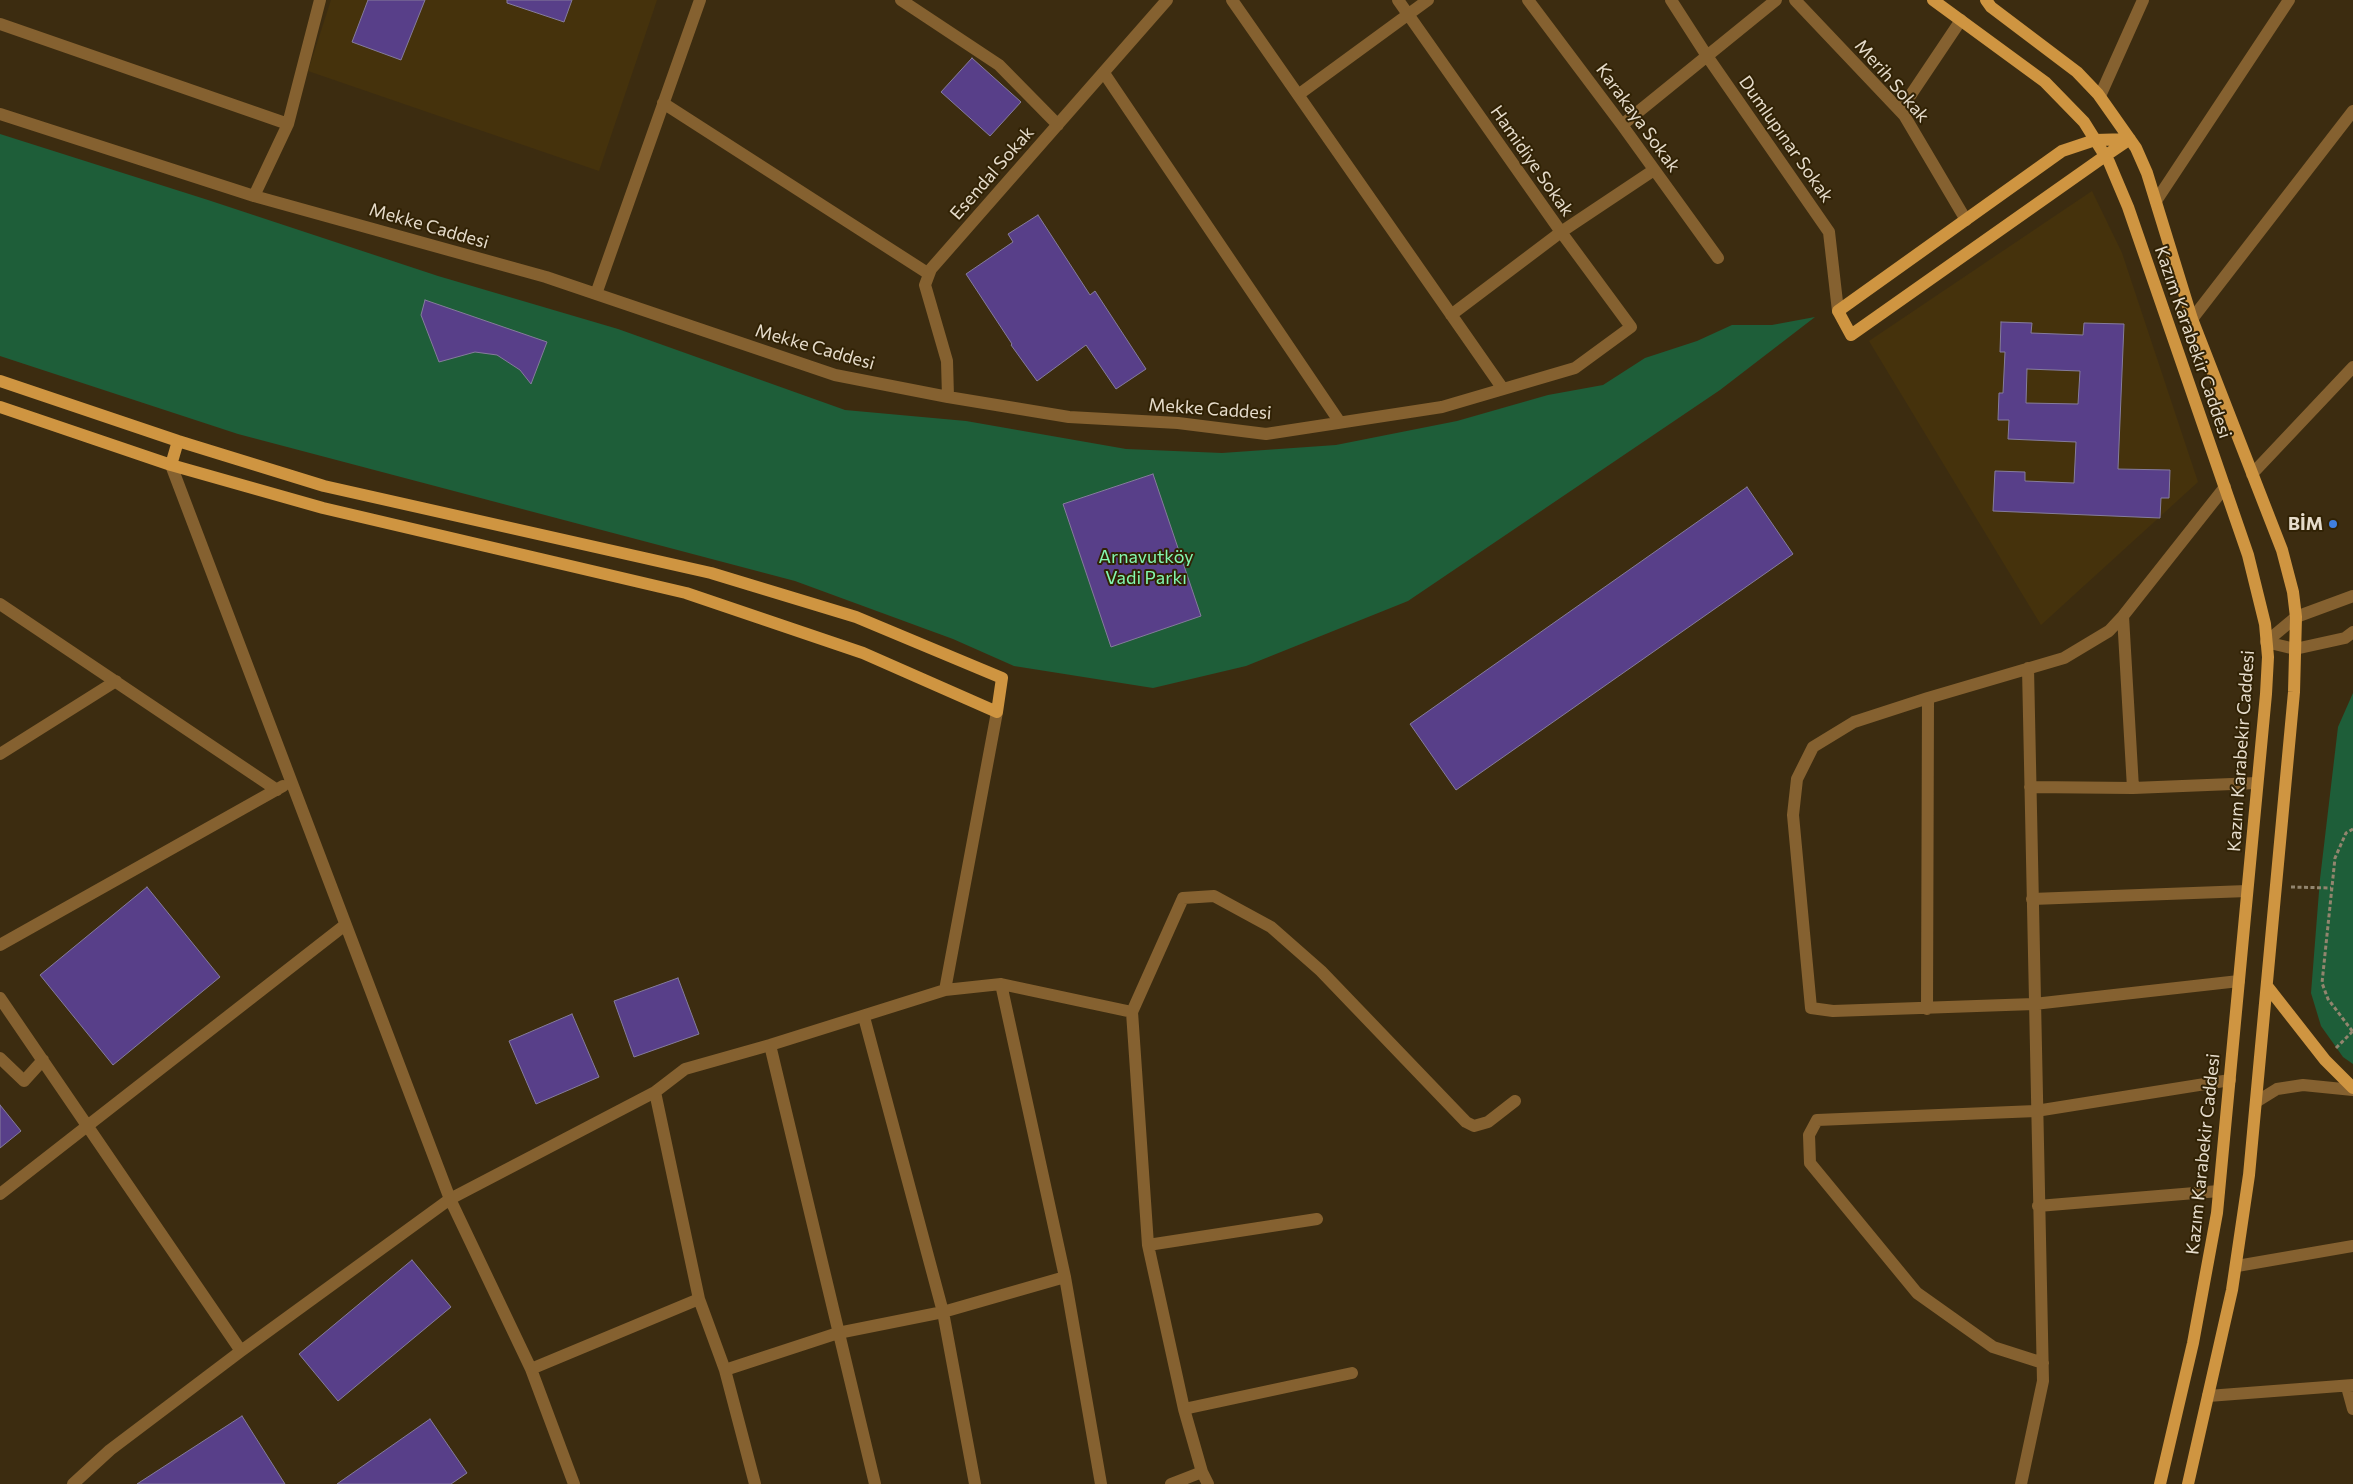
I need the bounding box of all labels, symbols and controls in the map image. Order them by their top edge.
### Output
street label: Merih Sokak [1850,35,1934,127]
street label: Karakaya Sokak [1591,59,1685,177]
street label: Dumlupınar Sokak [1734,72,1838,206]
street label: Hamidiye Sokak [1486,101,1578,221]
street label: Esendal Sokak [946,122,1038,224]
street label: Mekke Caddesi [367,199,491,253]
street label: Kazım Karabekir Caddesi [2150,243,2236,441]
street label: Mekke Caddesi [753,320,877,374]
street label: Mekke Caddesi [1148,394,1272,424]
place label: BİM [2288,513,2323,535]
marker: BİM [2327,518,2339,530]
park label: Arnavutköy Vadi Parkı [1099,546,1193,588]
street label: Kazım Karabekir Caddesi [2223,649,2259,853]
street label: Kazım Karabekir Caddesi [2182,1052,2224,1256]

